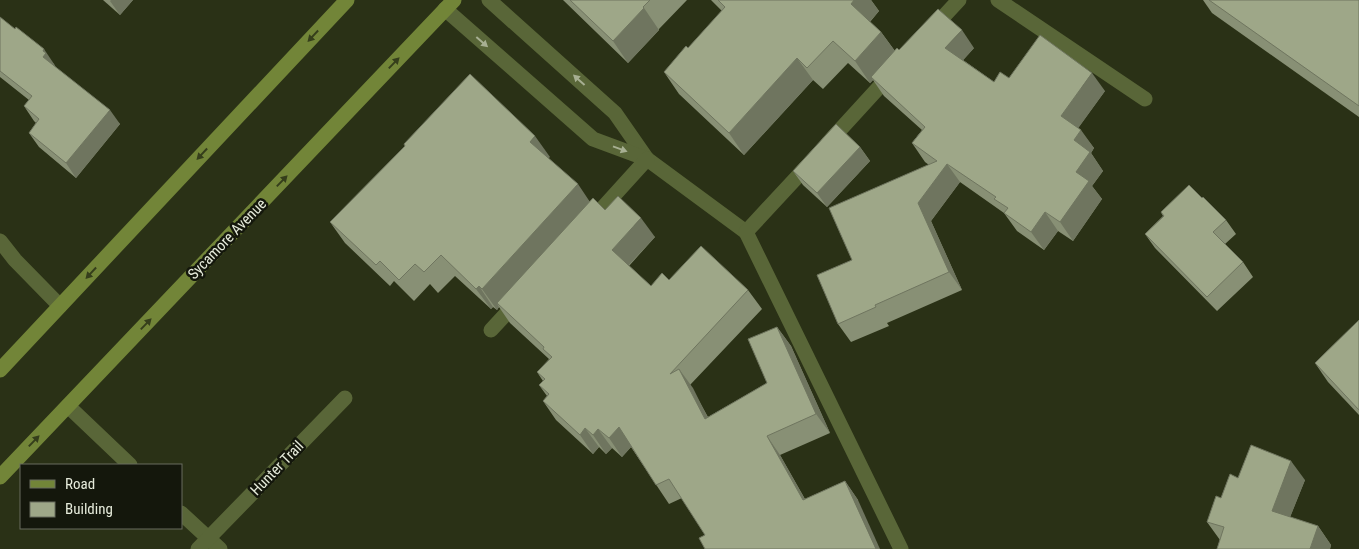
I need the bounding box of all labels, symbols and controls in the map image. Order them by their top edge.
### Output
one-way arrow [307,29,319,41]
one-way arrow [475,36,488,47]
one-way arrow [388,57,400,69]
one-way arrow [573,74,585,86]
one-way arrow [613,145,628,153]
one-way arrow [196,148,208,160]
one-way arrow [276,175,288,187]
street label: Sycamore Avenue [184,195,270,283]
one-way arrow [85,267,97,279]
one-way arrow [140,318,152,330]
one-way arrow [28,436,40,448]
street label: Hunter Trail [247,437,307,499]
legend [20,464,182,529]
text: Road [65,475,95,493]
text: Building [65,500,113,518]

